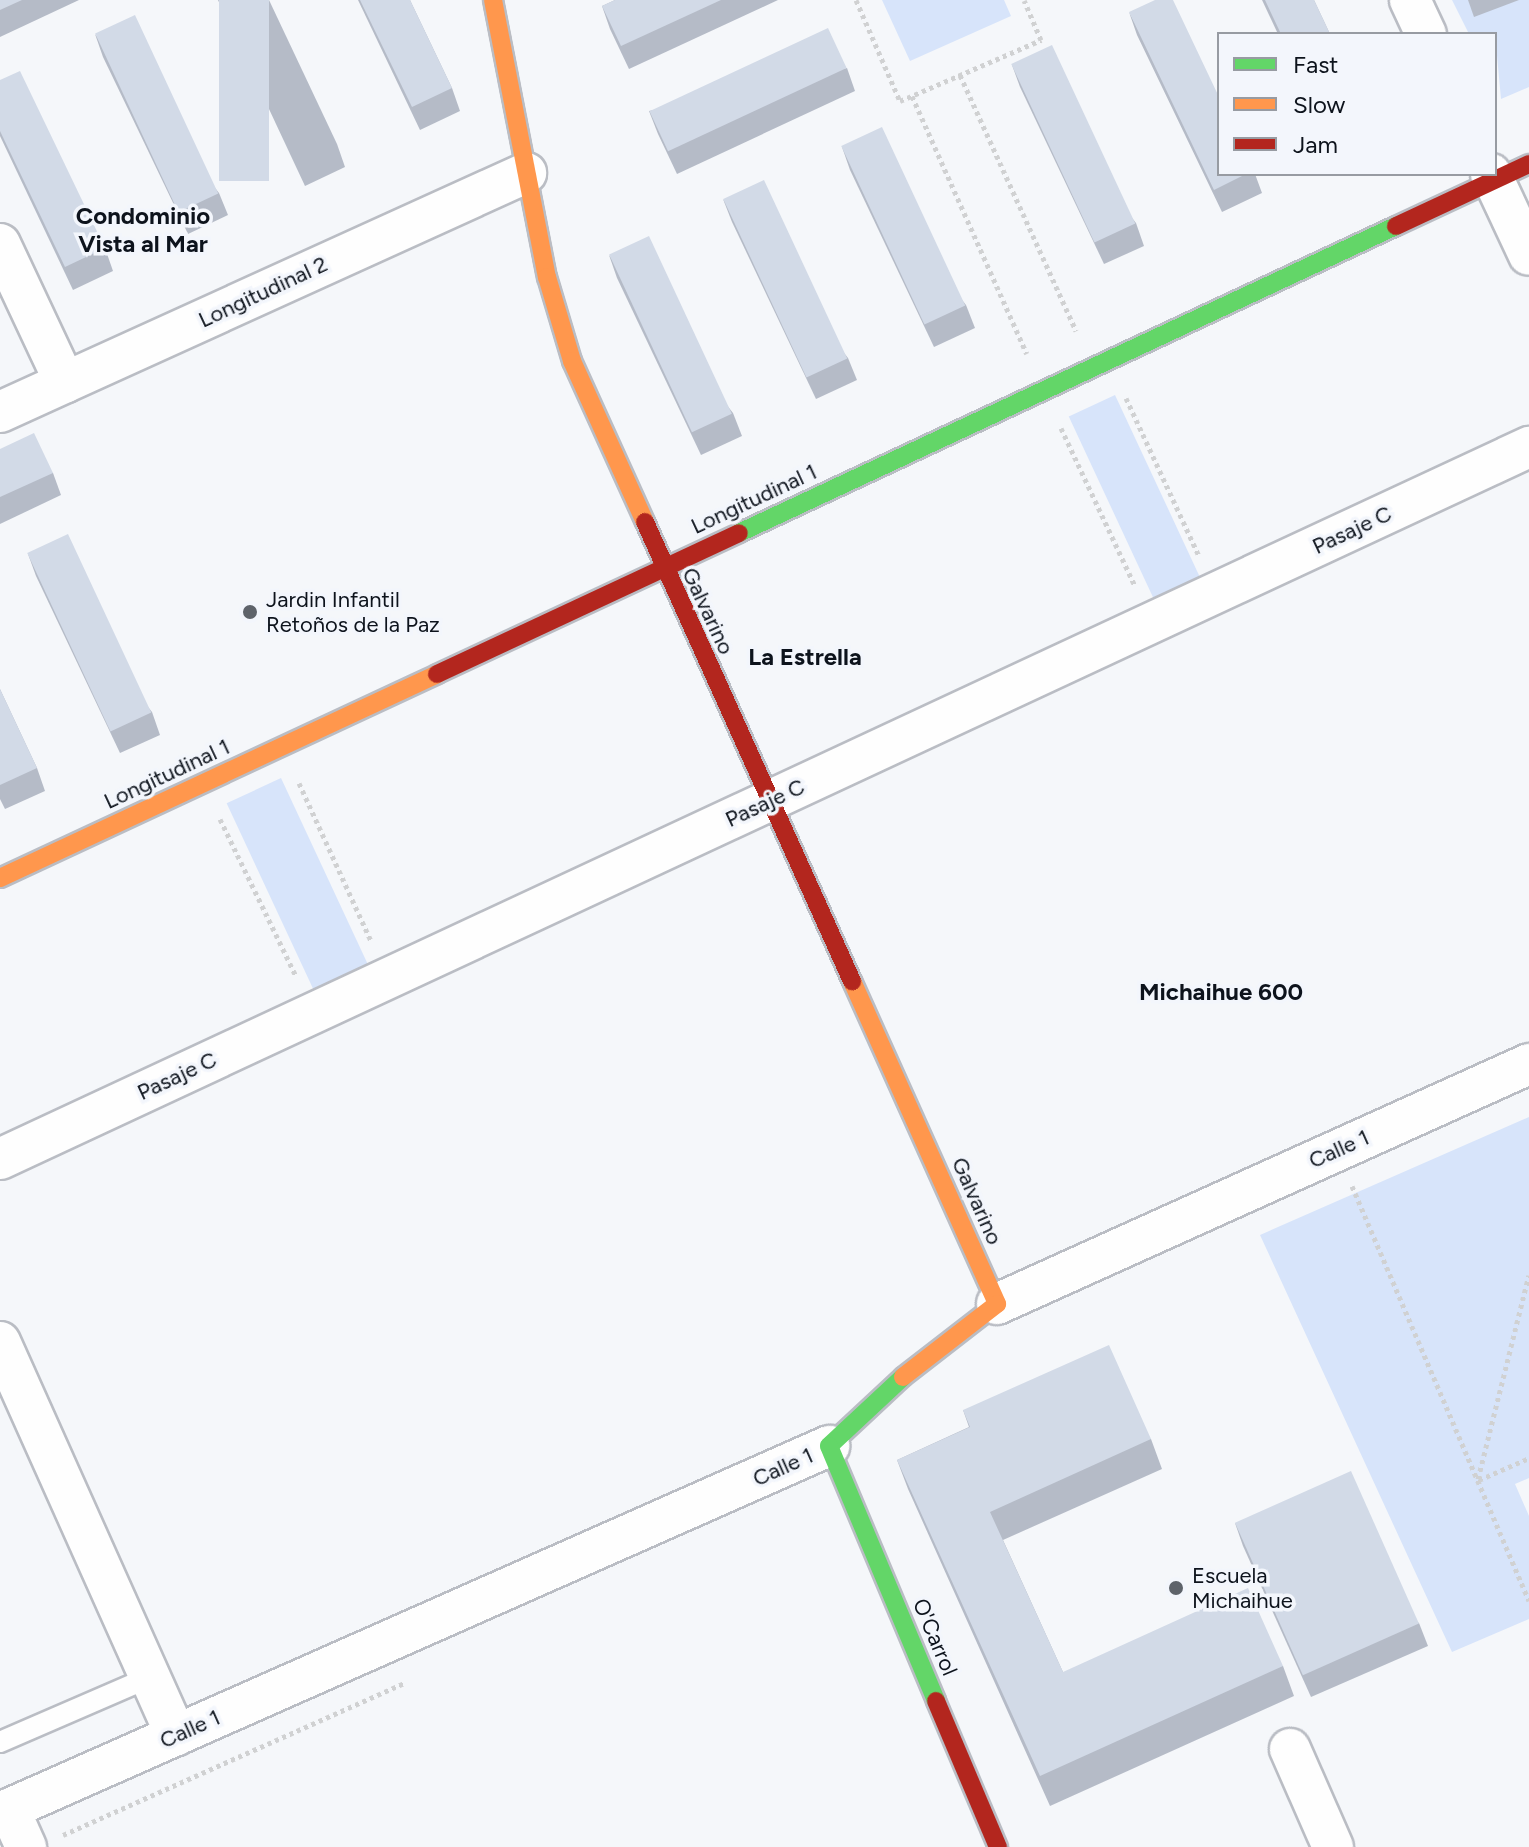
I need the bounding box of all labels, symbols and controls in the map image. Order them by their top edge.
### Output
legend [1217,32,1497,176]
text: Fast [1293,50,1338,79]
text: Slow [1293,90,1345,119]
text: Jam [1293,130,1338,159]
district label: Condominio Vista al Mar [76,202,210,258]
street label: Longitudinal 2 [194,251,332,333]
street label: Longitudinal 1 [687,458,821,540]
street label: Pasaje C [1308,500,1396,560]
street label: Galvarino [676,563,740,659]
place label: Jardin Infantil Retoños de la Paz [266,586,440,638]
marker: Jardin Infantil Retoños de la Paz [241,603,259,621]
district label: La Estrella [748,643,862,671]
street label: Longitudinal 1 [100,733,234,815]
street label: Pasaje C [721,773,809,833]
district label: Michaihue 600 [1139,978,1303,1006]
street label: Pasaje C [133,1046,221,1106]
street label: Calle 1 [1305,1124,1373,1174]
street label: Galvarino [946,1153,1008,1249]
street label: Calle 1 [749,1442,817,1492]
place label: Escuela Michaihue [1192,1562,1293,1614]
marker: Escuela Michaihue [1167,1579,1185,1597]
street label: O'Carrol [907,1595,963,1679]
street label: Calle 1 [156,1704,224,1754]

